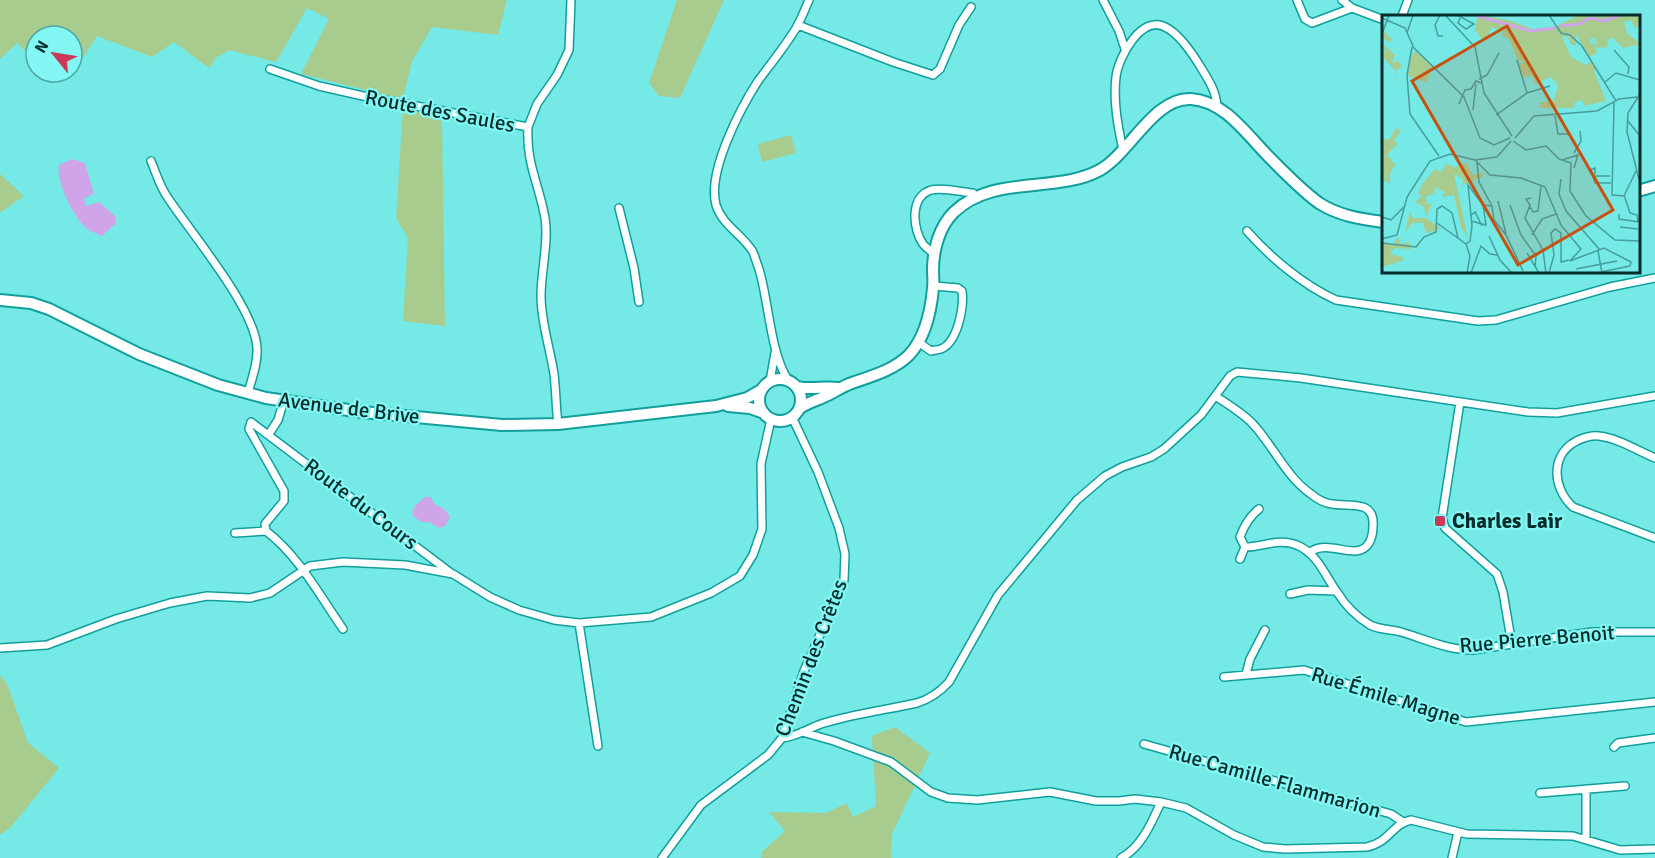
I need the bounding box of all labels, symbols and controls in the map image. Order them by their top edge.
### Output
inset map [1382,15,1640,273]
north arrow [24,24,84,84]
text: N [30,37,53,57]
street label: Route des Saules [363,84,517,138]
street label: Avenue de Brive [277,386,421,430]
street label: Route du Cours [299,453,423,555]
place label: Charles Lair [1452,508,1563,534]
marker: Charles Lair [1433,514,1447,528]
street label: Chemin des Crêtes [769,576,853,740]
street label: Rue Pierre Benoit [1458,619,1616,659]
street label: Rue Émile Magne [1308,661,1464,731]
street label: Rue Camille Flammarion [1166,738,1384,824]

